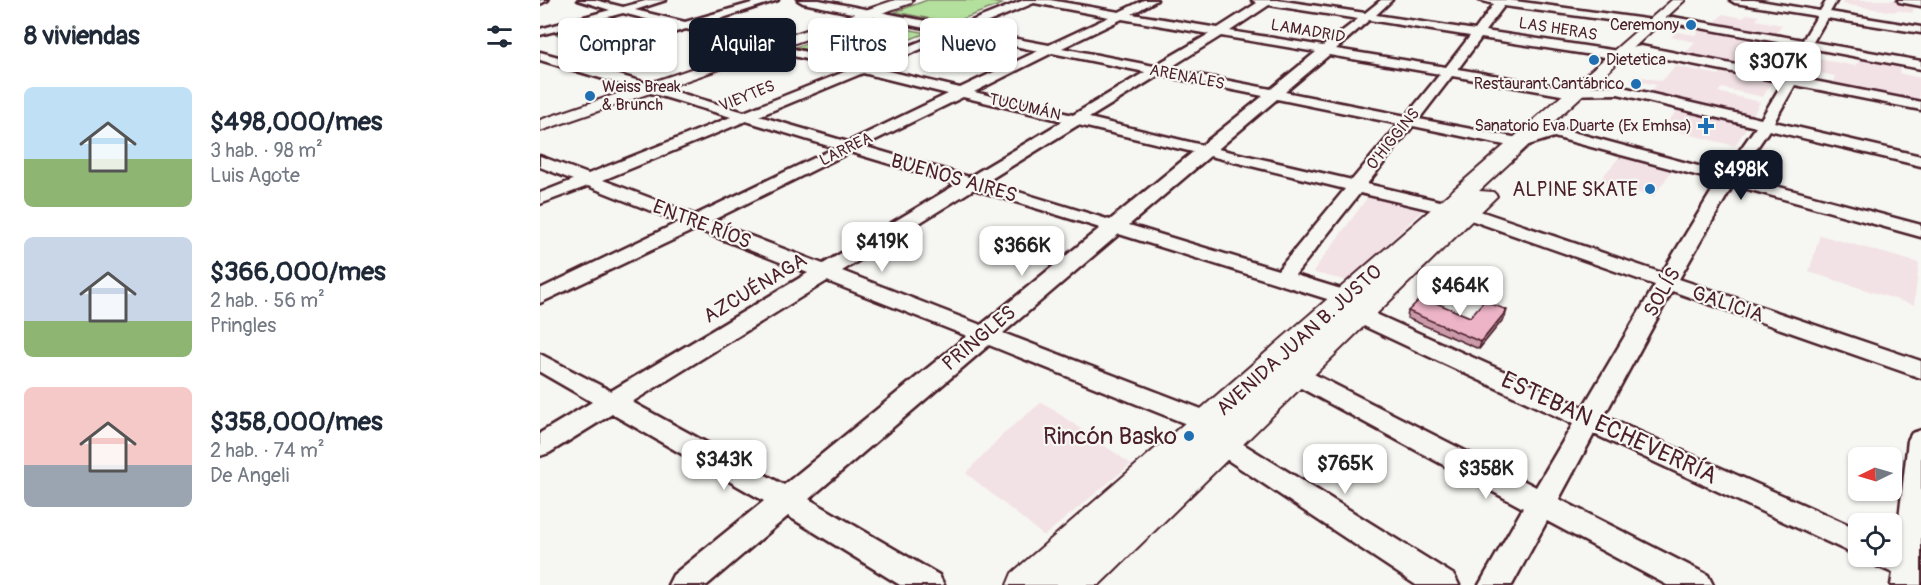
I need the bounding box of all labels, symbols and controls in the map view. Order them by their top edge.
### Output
street label: LAS HERAS [1517,13,1599,45]
street label: LAMADRID [1269,15,1347,47]
place label: Ceremony [1610,15,1679,35]
chip: Comprar [558,18,677,72]
chip: Alquilar [689,18,796,72]
chip: Filtros [808,18,908,72]
chip: Nuevo [920,18,1017,72]
marker: Ceremony [1684,18,1698,32]
text: 8 viviendas [24,20,140,52]
icon: filters [483,20,516,53]
pin: $307K [1736,42,1820,93]
text: $307K [1749,49,1807,74]
place label: Dietetica [1606,50,1666,70]
marker: Dietetica [1587,53,1601,67]
street label: ARENALES [1148,60,1226,94]
place label: Restaurant Cantábrico [1474,74,1624,94]
street label: VIEYTES [716,76,778,116]
place label: Weiss Break & Brunch [602,77,681,115]
marker: Restaurant Cantábrico [1629,77,1643,91]
marker: Weiss Break & Brunch [583,89,597,103]
street label: TUCUMÁN [987,89,1063,125]
street label: O'HIGGINS [1362,104,1424,174]
text: $498,000/mes [210,106,382,138]
icon: home [72,111,144,183]
place label: Sanatorio Eva Duarte (Ex Emhsa) [1475,116,1692,136]
marker: Sanatorio Eva Duarte (Ex Emhsa) [1697,117,1715,135]
street label: LARREA [816,128,876,170]
text: 3 hab. · 98 m² [210,138,323,163]
street label: BUENOS AIRES [888,148,1020,208]
pin: $498K [1699,150,1783,201]
text: $498K [1714,157,1768,182]
text: Luis Agote [210,163,300,188]
place label: ALPINE SKATE [1512,177,1638,202]
marker: ALPINE SKATE [1643,182,1657,196]
street label: ENTRE RÍOS [649,194,755,254]
pin: $419K [840,222,924,273]
pin: $366K [980,226,1064,277]
text: $419K [856,229,908,254]
text: $366K [993,233,1051,258]
street label: AZCUÉNAGA [699,247,811,329]
text: $366,000/mes [210,256,386,288]
street label: AVENIDA JUAN B. JUSTO [1211,259,1387,421]
icon: home [72,261,144,333]
street label: SOLÍS [1638,263,1686,321]
pin: $464K [1418,266,1502,317]
text: $464K [1431,273,1489,298]
street label: GALICIA [1689,280,1767,328]
text: 2 hab. · 56 m² [210,288,325,313]
street label: PRINGLES [937,300,1021,376]
text: Pringles [210,313,276,338]
street label: ESTEBAN ECHEVERRÍA [1496,365,1722,491]
text: $358,000/mes [210,406,383,438]
icon: home [72,411,144,483]
place label: Rincón Basko [1043,422,1177,451]
marker: Rincón Basko [1182,429,1196,443]
text: 2 hab. · 74 m² [210,438,325,463]
pin: $343K [682,440,766,491]
pin: $765K [1303,444,1387,495]
text: $343K [696,447,752,472]
north arrow [1848,447,1902,501]
map controls [1848,447,1902,567]
pin: $358K [1444,449,1528,500]
text: $765K [1317,451,1373,476]
text: $358K [1459,456,1513,481]
text: De Angeli [210,463,289,488]
button: locate [1848,513,1902,567]

